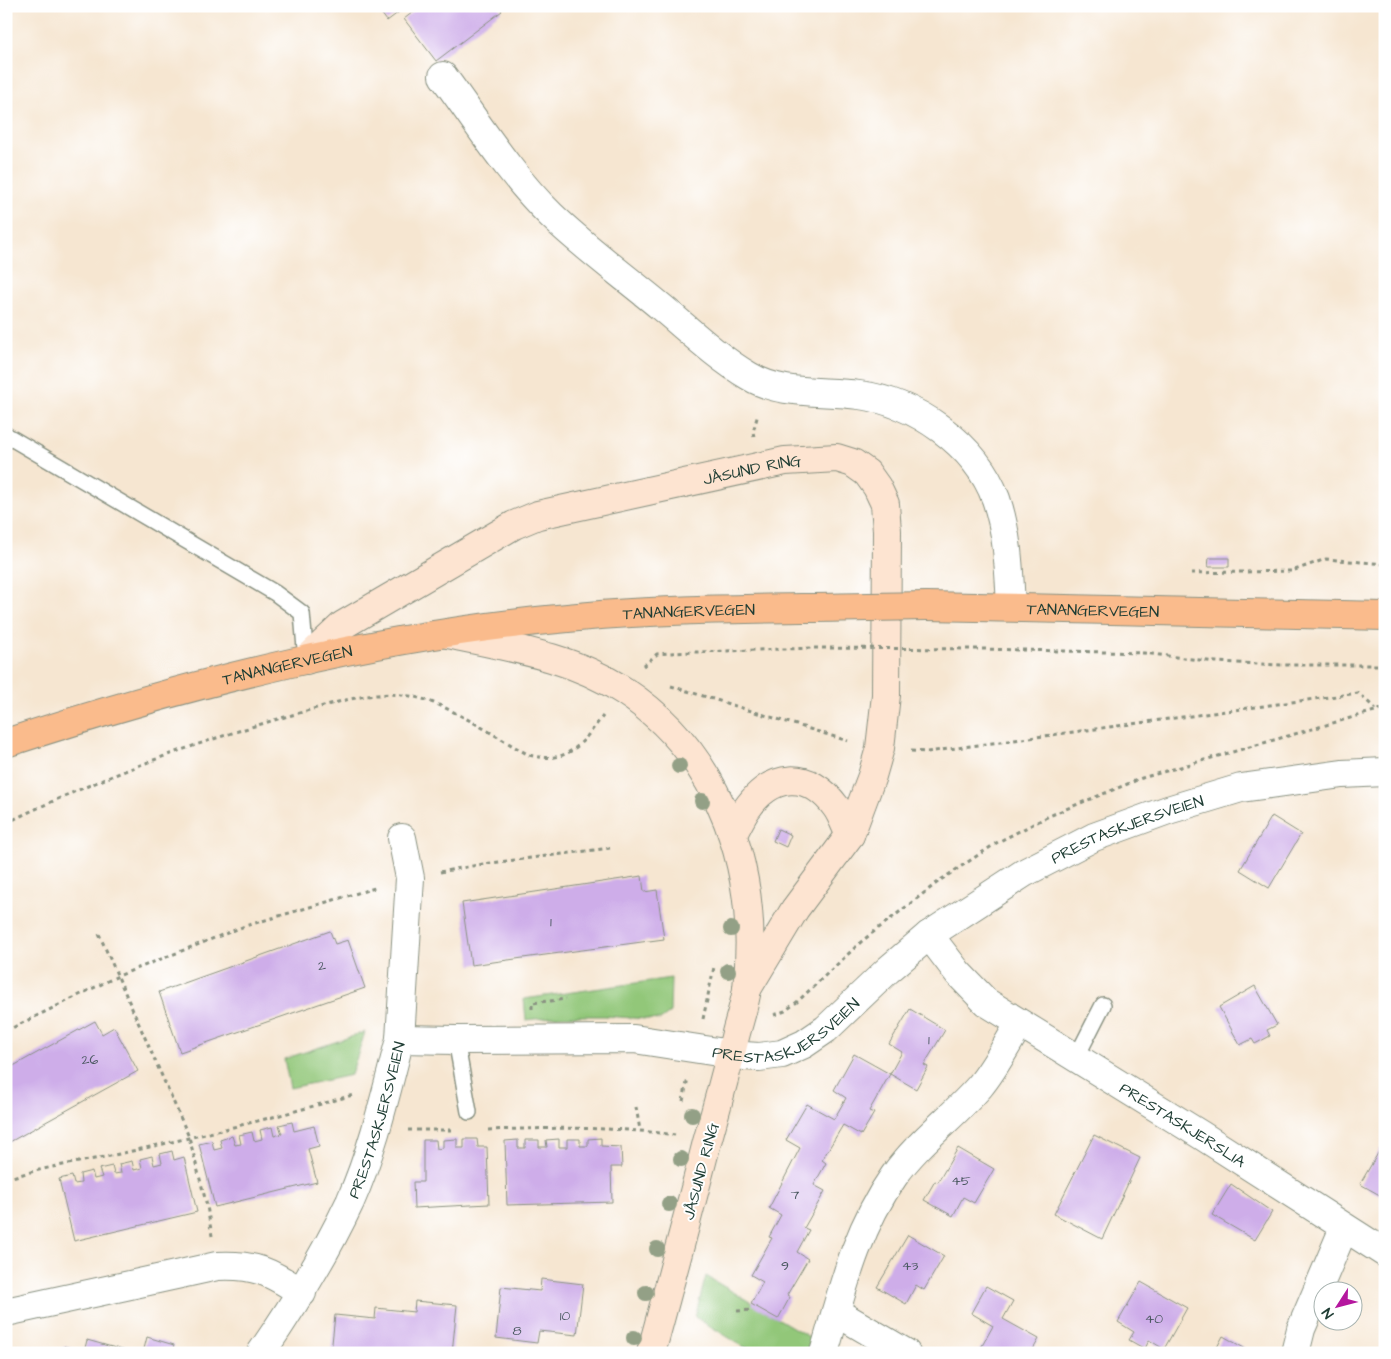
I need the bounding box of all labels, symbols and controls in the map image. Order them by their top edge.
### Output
street label: JÅSUND RING [701,450,802,491]
street label: TANANGERVEGEN [1026,598,1159,623]
street label: TANANGERVEGEN [622,599,755,625]
street label: TANANGERVEGEN [220,640,354,691]
street label: PRESTASKJERSVEIEN [1047,790,1206,869]
house number: 1 [550,912,552,932]
house number: 2 [318,956,326,976]
street label: PRESTASKJERSVEIEN [711,993,865,1069]
house number: 1 [928,1030,930,1050]
street label: PRESTASKJERSVEIEN [343,1039,411,1202]
house number: 26 [82,1050,99,1070]
street label: PRESTASKJERSLIA [1115,1077,1250,1173]
street label: JÅSUND RING [677,1120,724,1222]
house number: 45 [951,1171,971,1191]
house number: 7 [791,1185,800,1205]
house number: 9 [781,1256,789,1276]
house number: 43 [902,1256,918,1276]
north arrow [1314,1282,1364,1332]
text: N [1317,1303,1339,1322]
house number: 10 [560,1306,570,1326]
house number: 40 [1145,1309,1163,1329]
house number: 8 [512,1321,522,1341]

